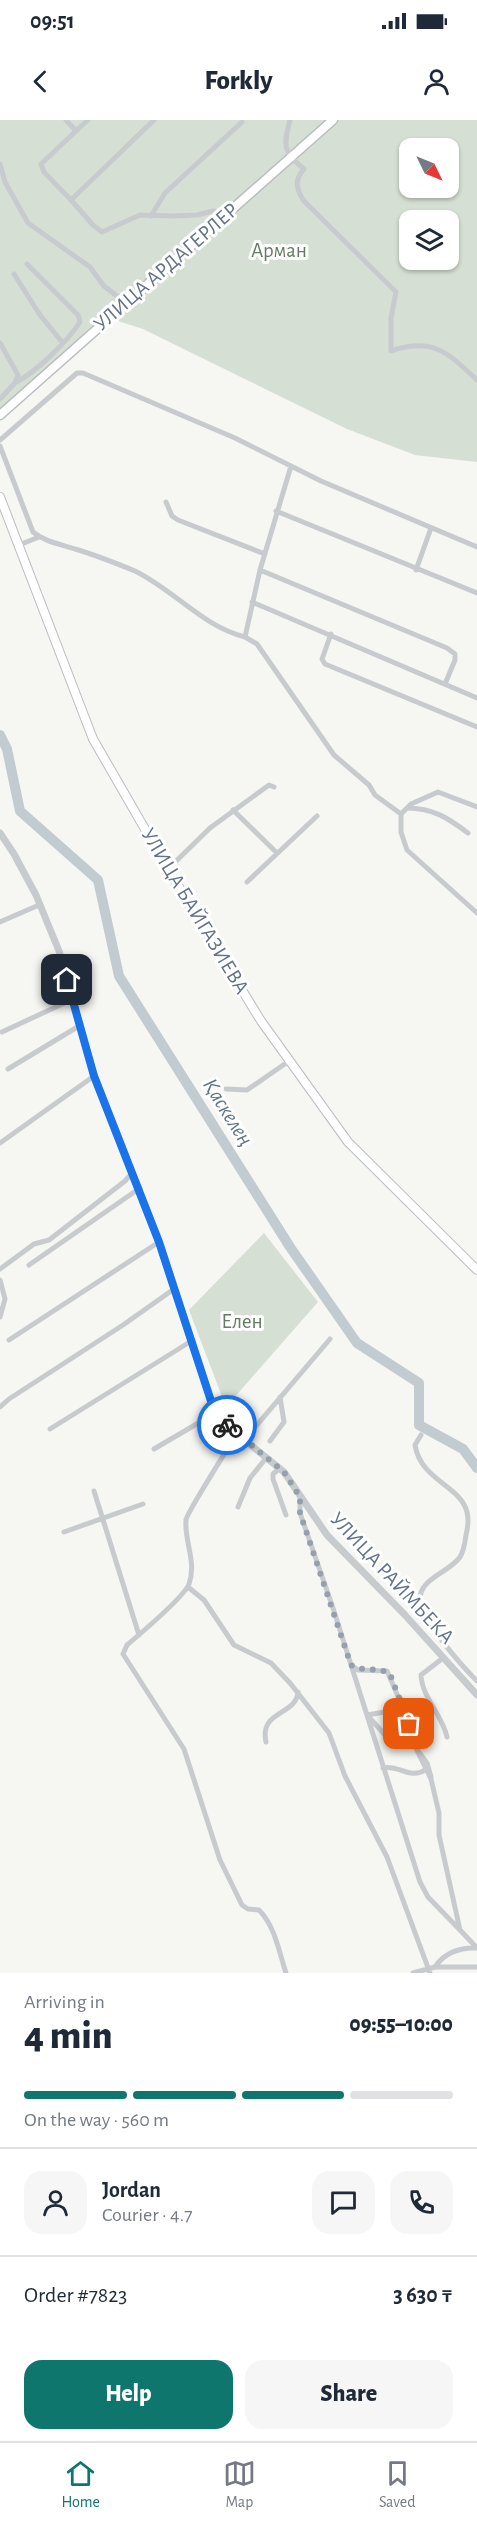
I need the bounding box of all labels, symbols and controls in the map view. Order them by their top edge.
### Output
text: 09:51 [30,10,75,32]
icon: back [24,65,57,98]
icon: person [420,65,453,98]
text: Forkly [204,67,273,94]
north arrow [399,138,459,198]
map controls [399,138,459,270]
street label: УЛИЦА АРДАГЕРЛЕР [90,199,242,335]
button: layers [399,210,459,270]
park label: Арман [251,240,307,261]
street label: УЛИЦА БАЙГАЗИЕВА [137,824,254,997]
pin [41,954,92,1005]
icon: home [50,963,83,996]
water label: Қаскелең [199,1075,257,1149]
park label: Елен [221,1311,263,1332]
courier [197,1395,257,1455]
icon: bike [211,1409,244,1442]
street label: УЛИЦА РАЙМБЕКА [326,1508,459,1648]
pin [383,1698,434,1749]
icon: bag [392,1707,425,1740]
text: Arriving in [24,1992,105,2012]
text: 09:55–10:00 [349,2013,453,2035]
text: 4 min [24,2017,113,2056]
text: On the way · 560 m [24,2110,169,2130]
button: person [24,2171,87,2234]
button: chat [312,2171,375,2234]
button: phone [390,2171,453,2234]
text: Jordan [102,2179,161,2201]
text: Courier · 4.7 [102,2205,193,2225]
text: Order #7823 [24,2284,127,2306]
text: 3 630 ₸ [393,2284,453,2306]
button: Help [24,2360,233,2429]
button: Share [245,2360,453,2429]
tab: Home [61,2457,100,2512]
tab: Map [223,2457,256,2512]
tab: Saved [379,2457,416,2512]

